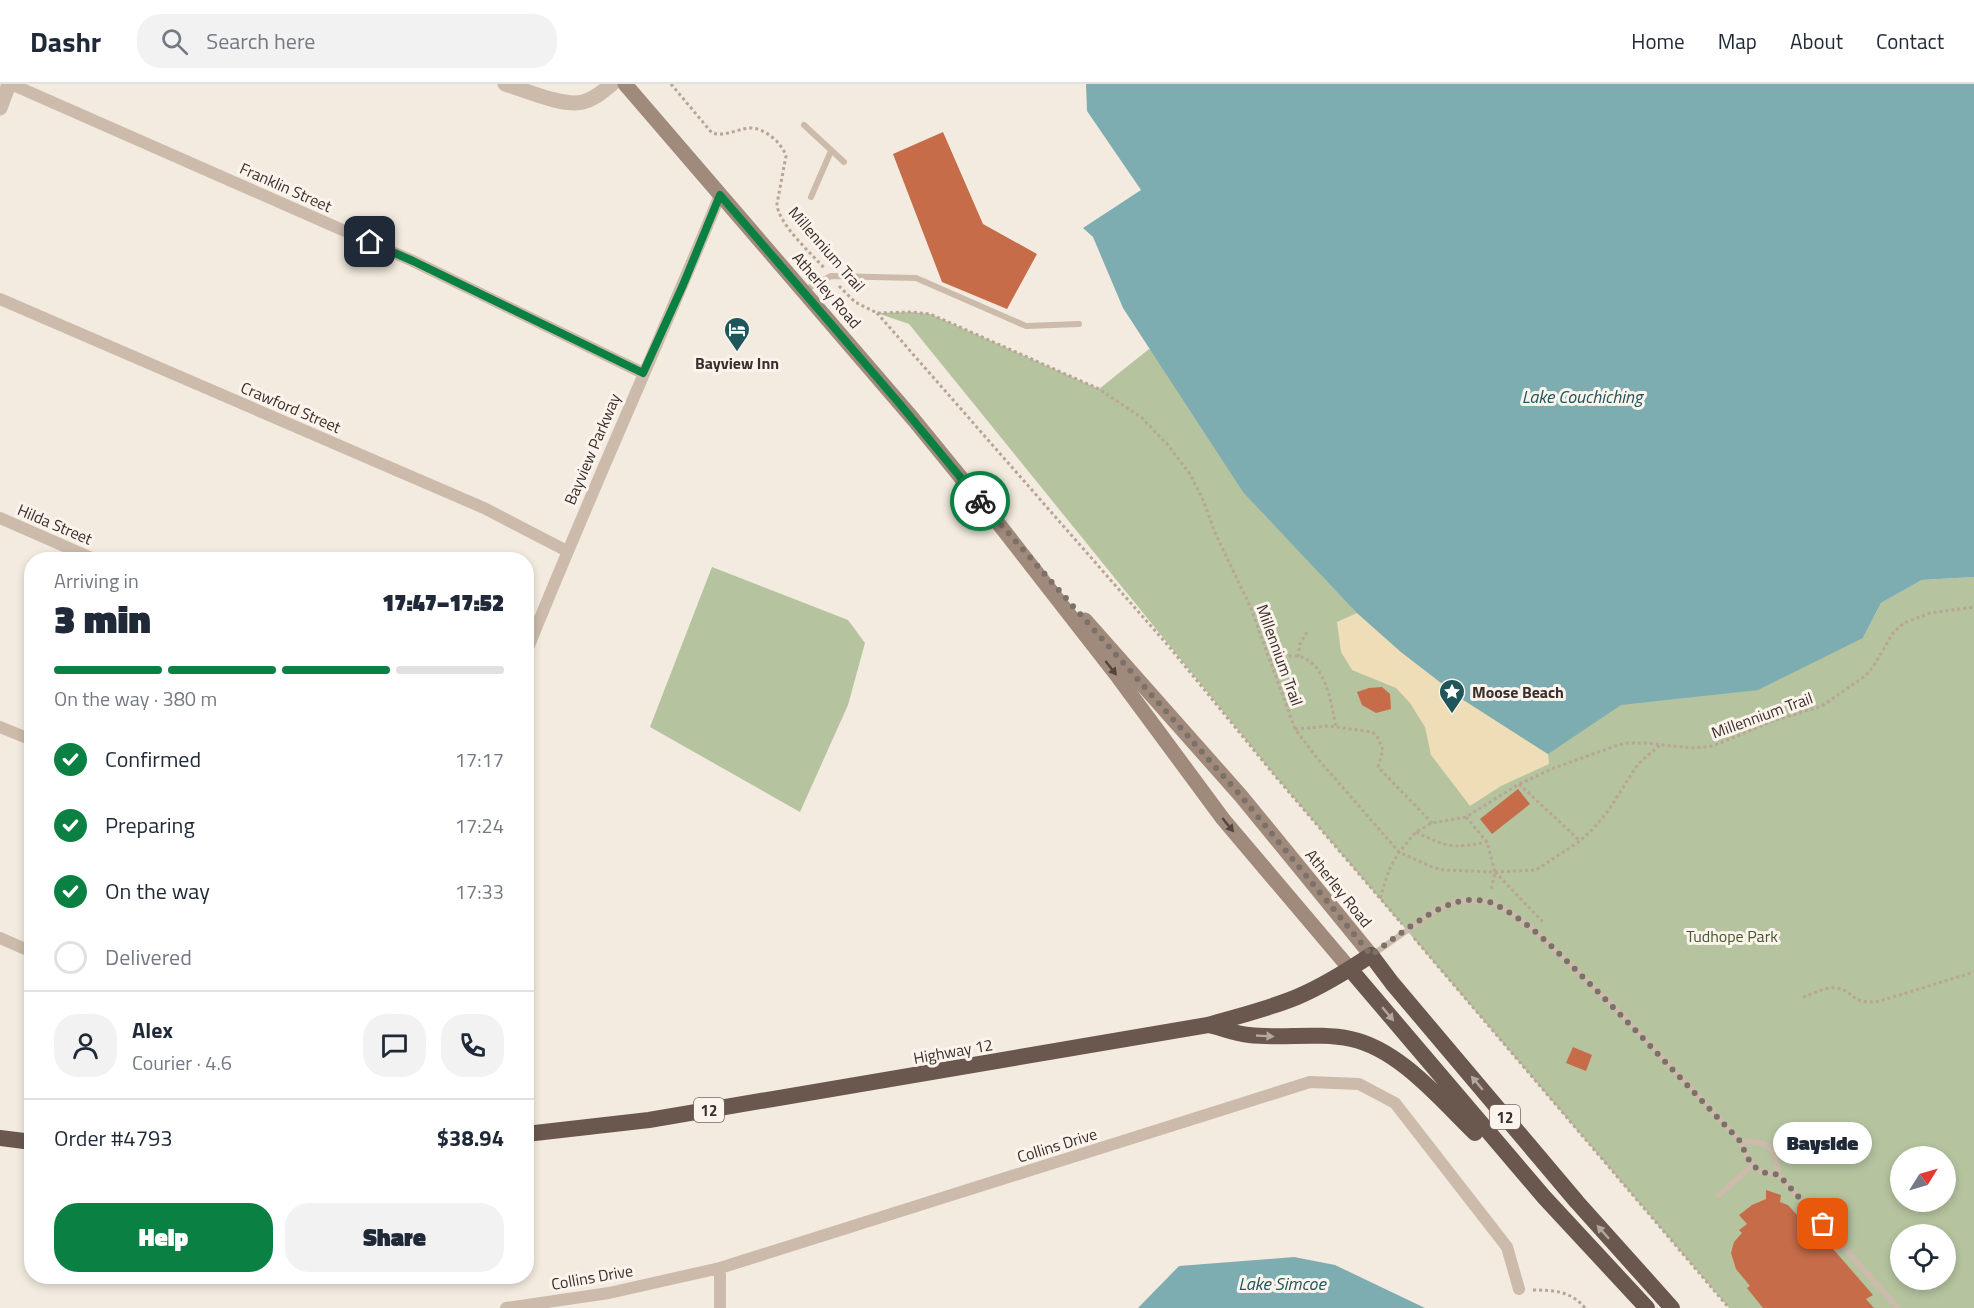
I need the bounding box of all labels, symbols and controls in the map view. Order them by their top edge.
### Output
search box [137,14,557,68]
text: Dashr [30,20,101,63]
text: Search here [206,24,315,58]
icon: search [158,25,191,58]
text: Home [1631,25,1685,57]
text: Map [1718,25,1757,57]
text: About [1790,25,1843,57]
text: Contact [1876,25,1944,57]
street label: Franklin Street [236,156,336,218]
street label: Millennium Trail [783,201,871,297]
pin [344,216,395,267]
icon: home [353,225,386,258]
street label: Atherley Road [787,246,867,334]
hotel icon: Bayview Inn [722,315,752,353]
place label: Bayview Inn [695,351,779,375]
street label: Crawford Street [237,375,345,439]
water label: Lake Couchiching [1522,383,1645,410]
street label: Bayview Parkway [558,389,626,508]
courier [950,471,1010,531]
icon: bike [964,485,997,518]
street label: Hilda Street [14,497,97,551]
text: Arriving in [54,565,139,596]
text: 17:47–17:52 [382,586,504,620]
text: 3 min [54,589,151,648]
street label: Millennium Trail [1251,601,1309,709]
one-way arrow [1105,661,1117,676]
place icon: Moose Beach [1437,677,1467,715]
place label: Moose Beach [1472,680,1564,704]
text: On the way · 380 m [54,683,217,714]
street label: Millennium Trail [1708,686,1816,744]
text: Confirmed [105,742,201,776]
icon: check [54,743,87,776]
text: 17:17 [455,744,504,775]
text: Preparing [105,808,195,842]
icon: check [54,809,87,842]
text: 17:24 [455,810,504,841]
one-way arrow [1221,817,1233,832]
street label: Atherley Road [1300,844,1378,932]
text: On the way [105,874,210,908]
icon: check [54,875,87,908]
text: 17:33 [455,876,504,907]
park label: Tudhope Park [1686,924,1778,948]
text: Delivered [105,940,192,974]
one-way arrow [1381,1006,1394,1022]
text: Alex [132,1013,173,1047]
button: person [54,1014,117,1077]
button: chat [363,1014,426,1077]
button: phone [441,1014,504,1077]
one-way arrow [1255,1031,1274,1040]
street label: Highway 12 [911,1032,995,1070]
text: Courier · 4.6 [132,1047,232,1078]
one-way arrow [1470,1075,1483,1091]
road number: 12 [694,1098,724,1122]
road number: 12 [1490,1105,1520,1129]
text: Order #4793 [54,1121,173,1155]
text: $38.94 [437,1121,504,1155]
street label: Collins Drive [1014,1121,1100,1169]
callout: Bayside [1774,1122,1872,1164]
text: Bayside [1787,1127,1858,1158]
north arrow [1890,1146,1956,1212]
map controls [1890,1146,1956,1290]
pin [1797,1198,1848,1249]
button: Help [54,1203,273,1272]
button: Share [285,1203,504,1272]
icon: bag [1806,1207,1839,1240]
one-way arrow [1596,1224,1610,1239]
button: locate [1890,1224,1956,1290]
street label: Collins Drive [549,1258,635,1296]
water label: Lake Simcoe [1238,1270,1327,1297]

